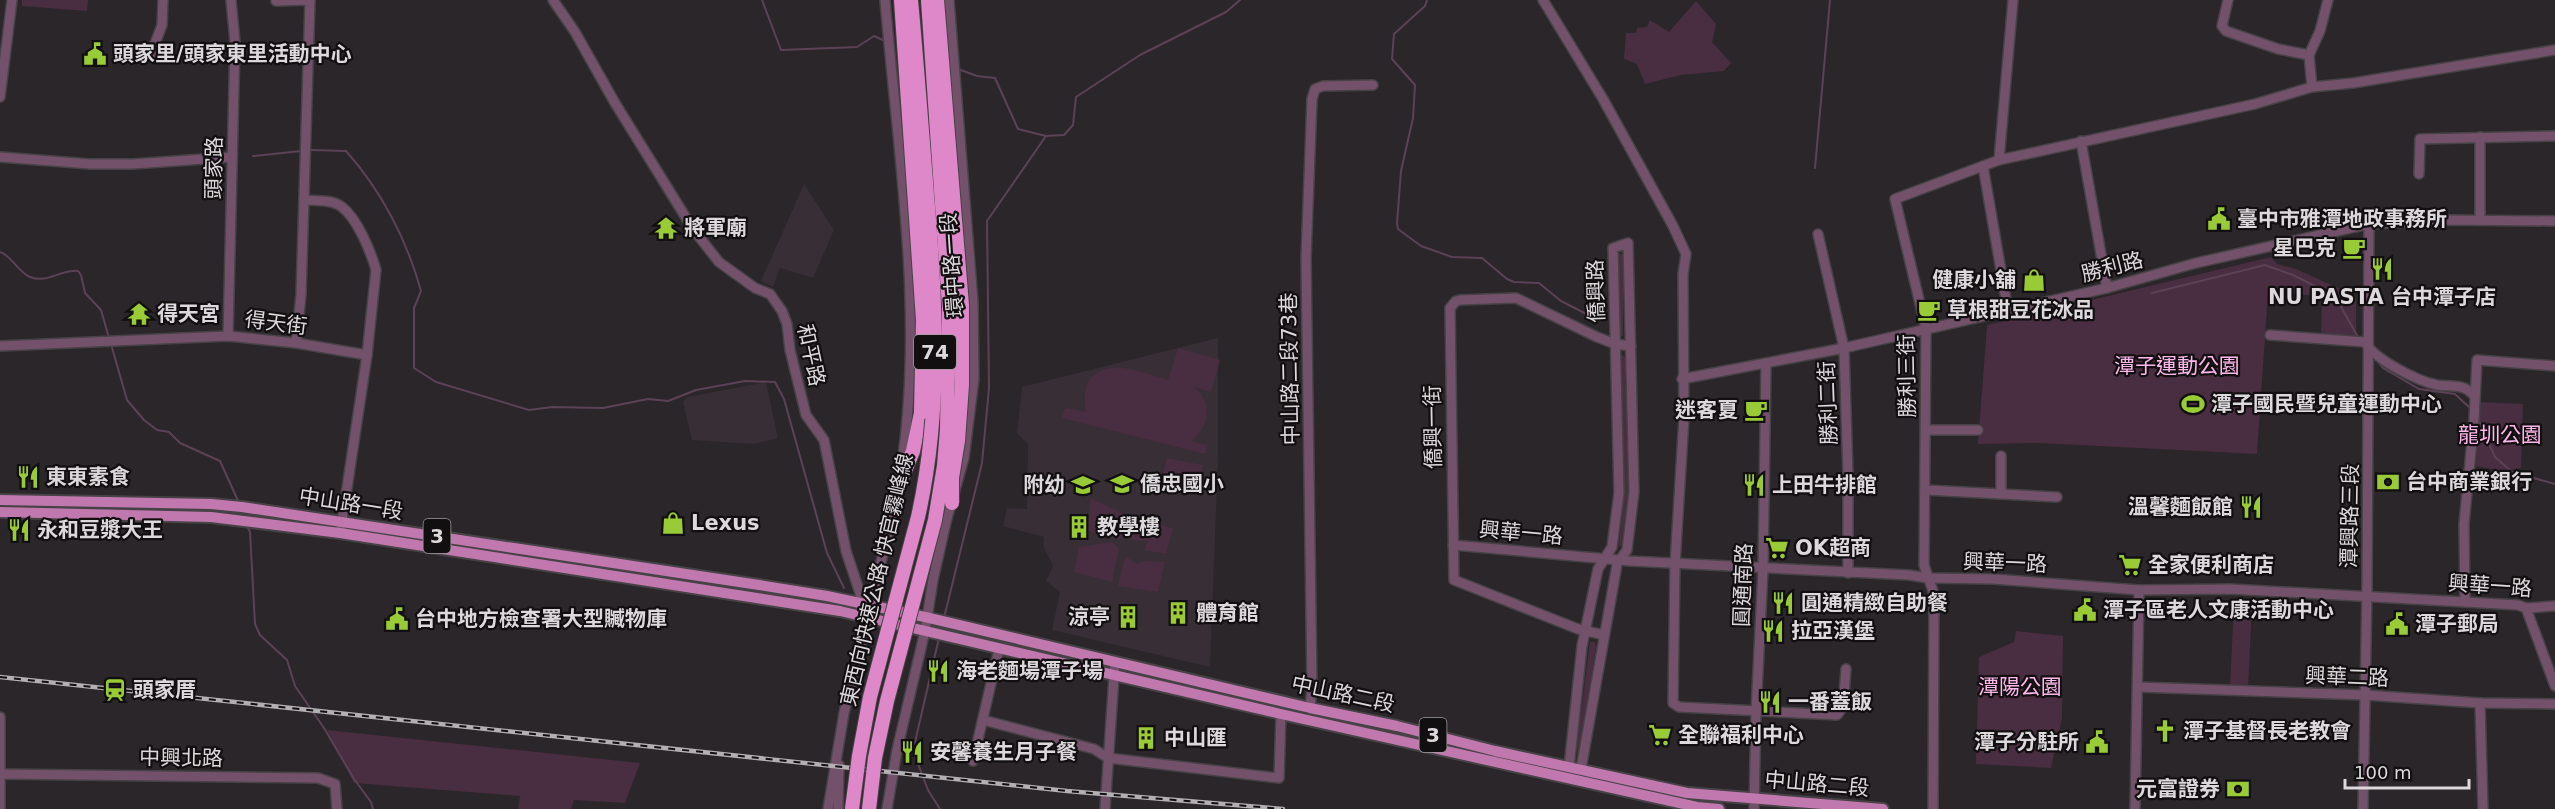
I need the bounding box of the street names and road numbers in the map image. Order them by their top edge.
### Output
street label: 頭家路 [201,136,227,200]
street label: 環中路一段 [936,212,968,318]
street label: 勝利路 [2079,248,2145,286]
street label: 僑興路 [1583,259,1609,323]
street label: 中山路二段73巷 [1277,292,1303,446]
street label: 得天街 [243,307,309,339]
street label: 和平路 [793,322,829,388]
street label: 勝利三街 [1894,334,1920,418]
road number: 74 [914,335,956,369]
street label: 勝利二街 [1815,361,1841,445]
street label: 僑興一街 [1420,385,1446,469]
street label: 東西向快速公路 快官霧峰線 [836,451,918,709]
street label: 潭興路三段 [2337,463,2363,569]
street label: 中山路一段 [297,484,405,524]
street label: 興華一路 [1478,517,1564,549]
road number: 3 [424,519,450,553]
street label: 圓通南路 [1730,543,1756,627]
street label: 興華一路 [1963,550,2047,576]
street label: 興華一路 [2447,571,2533,601]
street label: 興華二路 [2305,664,2389,690]
street label: 中山路二段 [1289,671,1397,717]
road number: 3 [1420,718,1446,752]
street label: 中興北路 [139,745,223,771]
street label: 中山路二段 [1764,767,1870,801]

